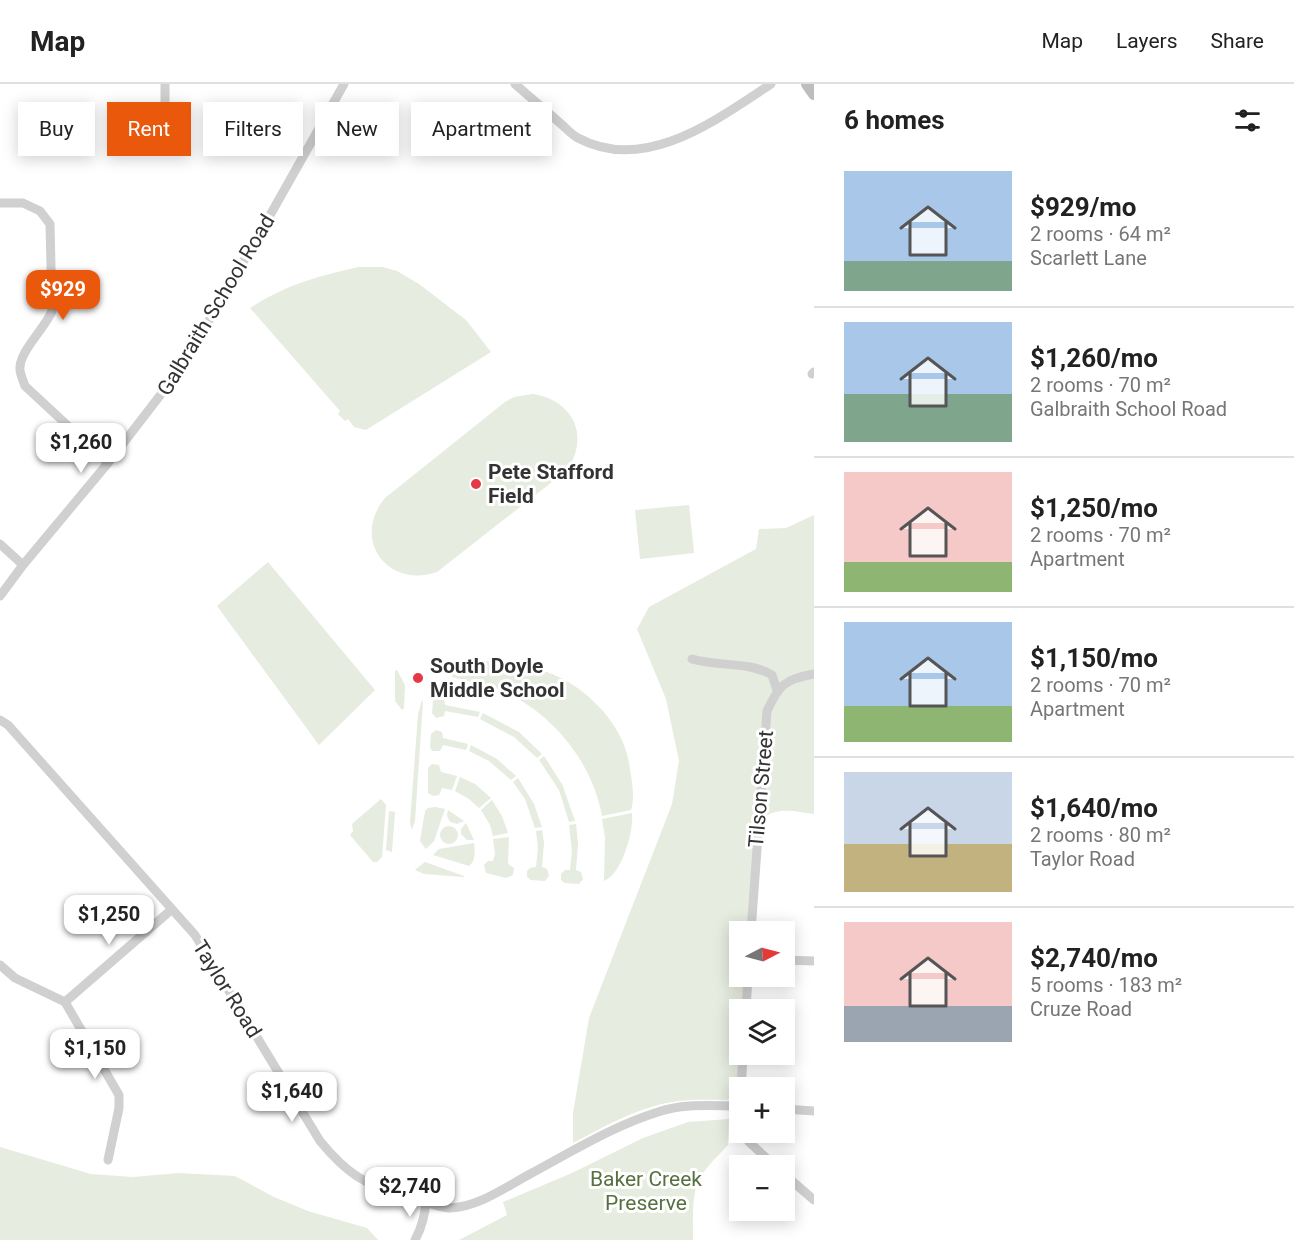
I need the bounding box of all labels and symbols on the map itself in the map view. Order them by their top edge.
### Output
street label: Galbraith School Road [152,210,280,400]
pin: $929 [27,270,99,321]
pin: $1,260 [32,423,130,474]
place label: Pete Stafford Field [488,460,614,508]
marker: Pete Stafford Field [469,477,483,491]
place label: South Doyle Middle School [430,654,565,702]
marker: South Doyle Middle School [411,671,425,685]
street label: Tilson Street [744,729,778,849]
pin: $1,250 [60,895,158,946]
north arrow [729,921,795,987]
street label: Taylor Road [188,936,266,1042]
pin: $1,150 [46,1029,144,1080]
pin: $1,640 [243,1072,341,1123]
pin: $2,740 [361,1167,459,1218]
park label: Baker Creek Preserve [590,1167,702,1215]

